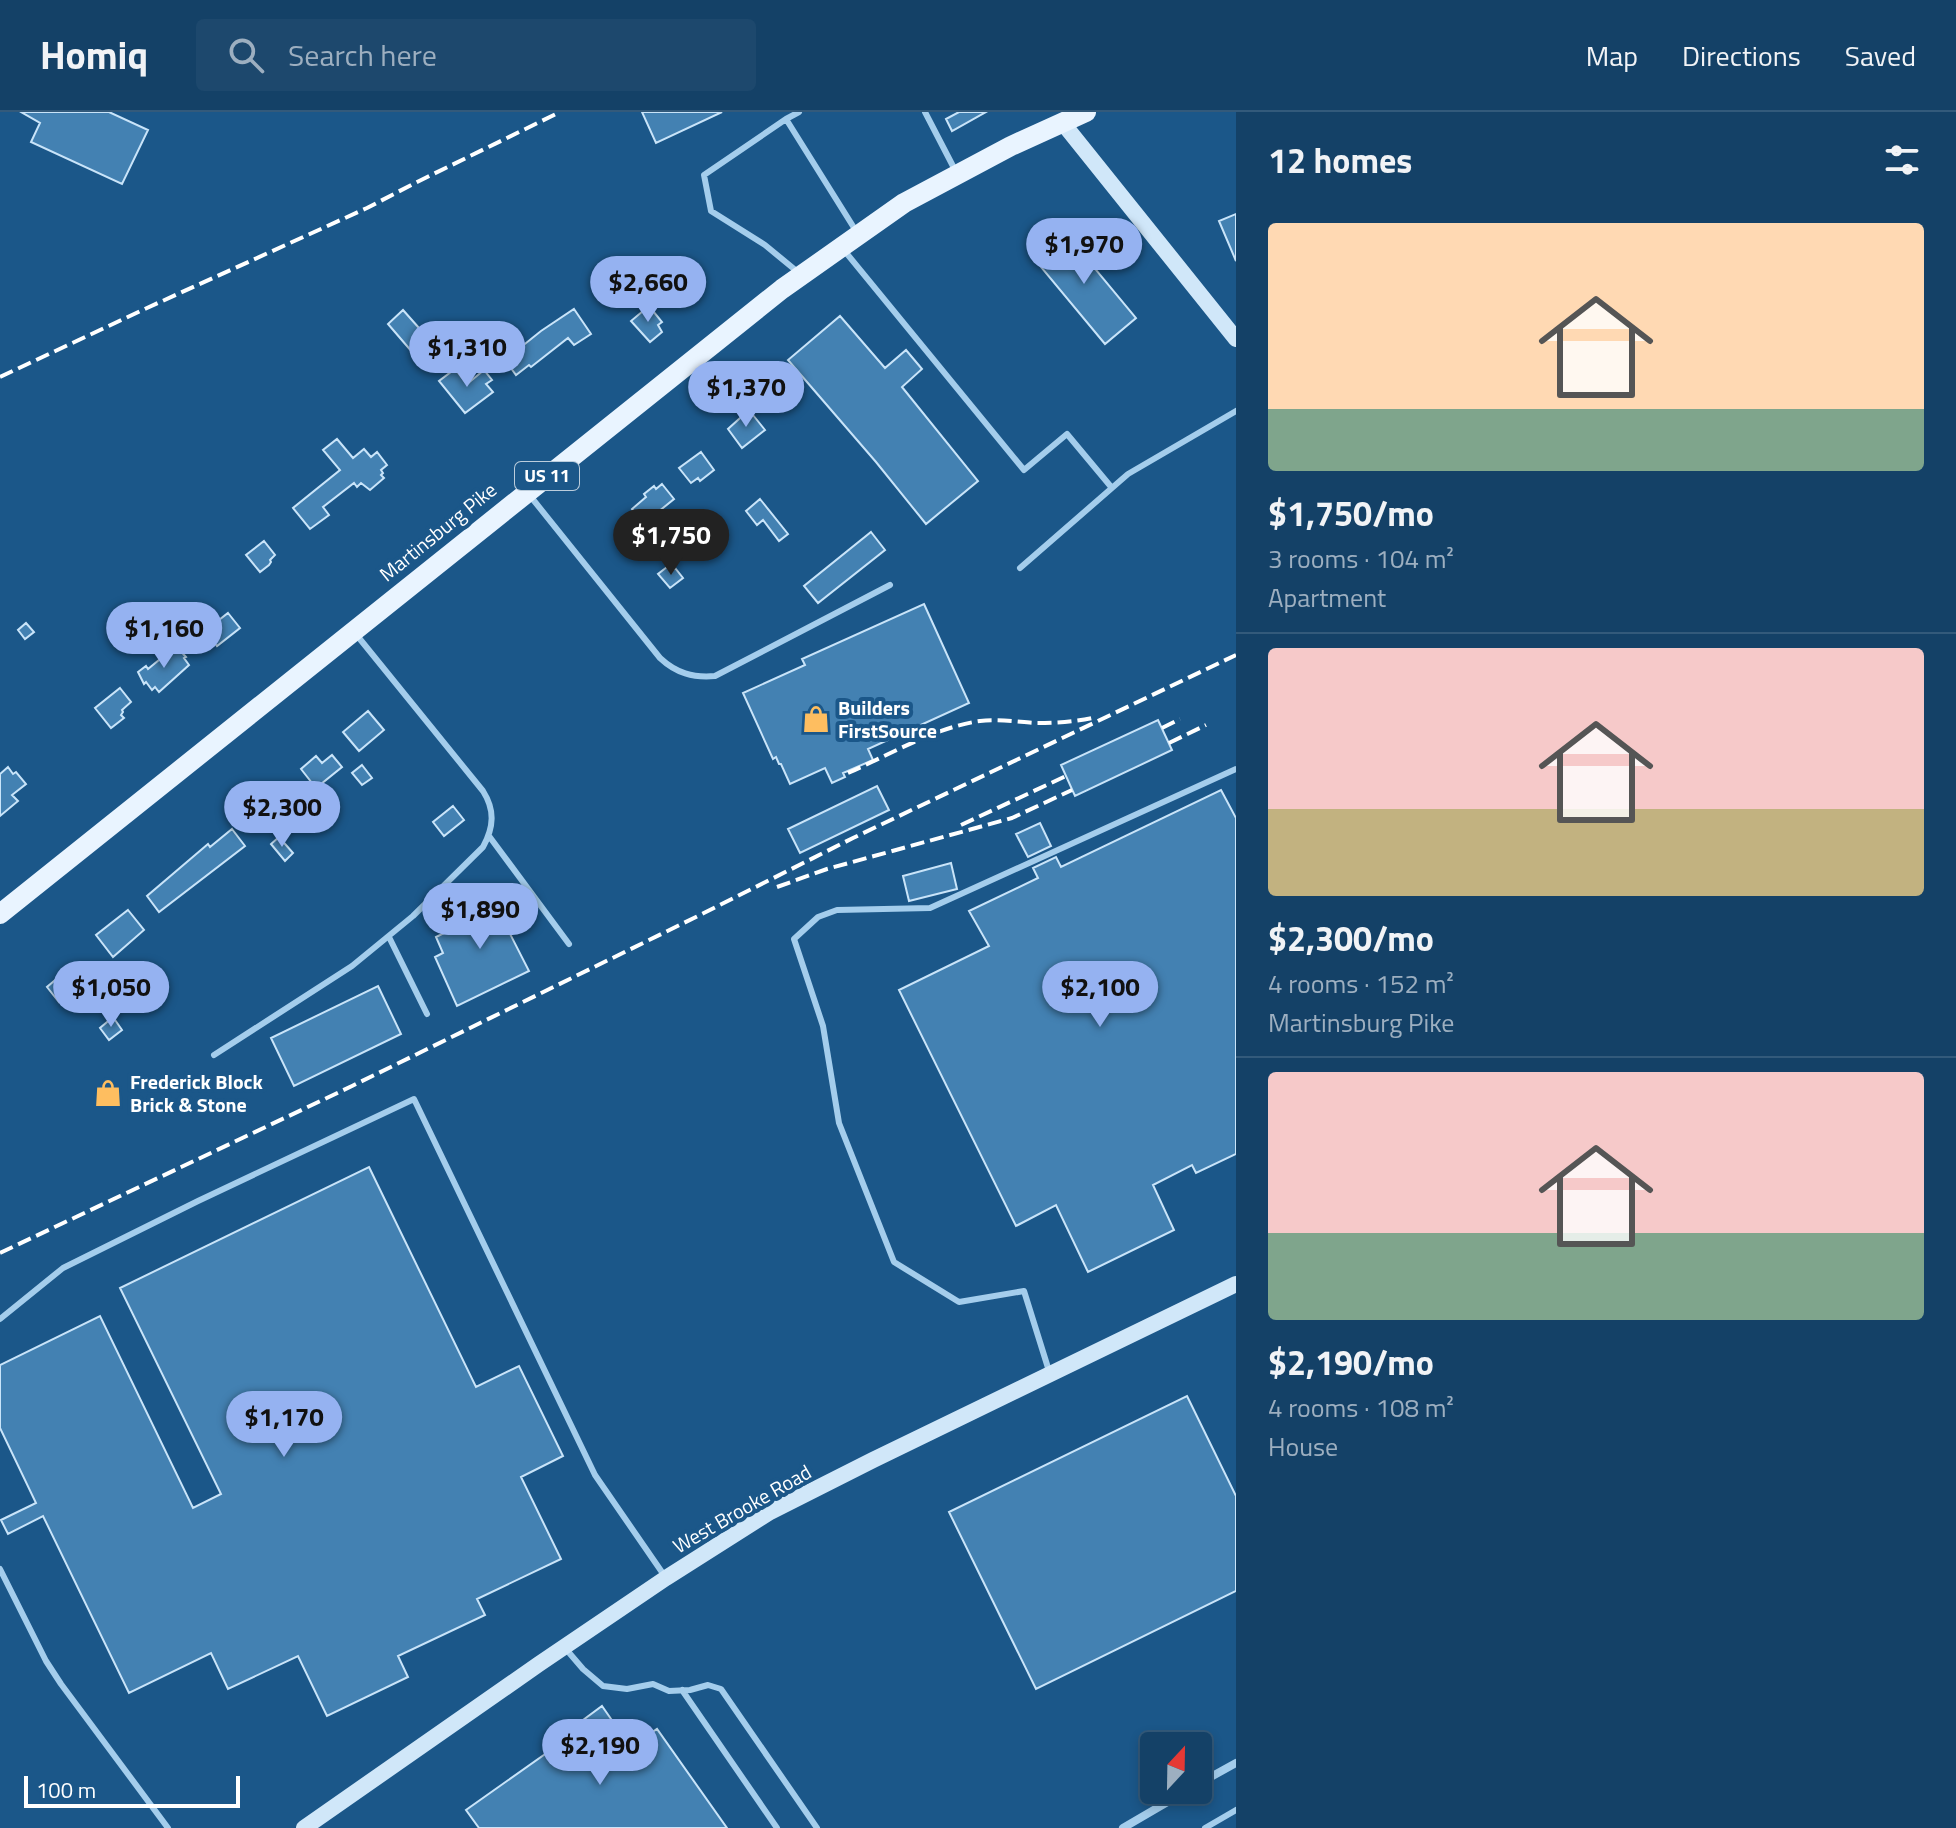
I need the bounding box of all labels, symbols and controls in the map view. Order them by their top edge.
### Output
search box [196,19,756,91]
text: Homiq [40,26,148,84]
text: Search here [288,32,437,78]
icon: search [224,33,268,77]
text: Map [1586,34,1638,77]
text: Directions [1682,34,1801,77]
text: Saved [1845,34,1916,77]
text: 12 homes [1268,134,1412,186]
icon: filters [1880,138,1924,182]
pin: $1,970 [1019,218,1149,286]
text: $1,970 [1044,224,1124,263]
pin: $2,660 [583,256,713,324]
text: $2,660 [608,262,688,301]
icon: home [1524,275,1668,419]
pin: $1,310 [402,321,532,389]
text: $1,310 [427,327,507,366]
pin: $1,370 [681,361,811,429]
text: $1,370 [706,367,786,406]
road number: US 11 [515,462,579,490]
street label: Martinsburg Pike [372,474,503,589]
text: $1,750/mo [1268,487,1434,539]
pin: $1,750 [606,509,736,577]
text: $1,750 [631,515,711,554]
text: 3 rooms · 104 m² [1268,539,1454,578]
text: Apartment [1268,578,1386,617]
pin: $1,160 [99,602,229,670]
text: $1,160 [124,608,204,647]
place label: Builders FirstSource [838,692,937,746]
icon: home [1524,700,1668,844]
shop icon: Builders FirstSource [801,704,831,734]
pin: $2,300 [217,781,347,849]
text: $2,300 [242,787,322,826]
pin: $1,890 [415,883,545,951]
text: $1,890 [440,889,520,928]
text: $2,300/mo [1268,912,1434,964]
pin: $1,050 [46,961,176,1029]
pin: $2,100 [1035,961,1165,1029]
text: 4 rooms · 152 m² [1268,964,1454,1003]
text: $1,050 [71,967,151,1006]
text: $2,100 [1060,967,1140,1006]
text: Martinsburg Pike [1268,1003,1454,1042]
place label: Frederick Block Brick & Stone [130,1066,263,1120]
shop icon: Frederick Block Brick & Stone [93,1078,123,1108]
icon: home [1524,1124,1668,1268]
text: $2,190/mo [1268,1336,1434,1388]
text: 4 rooms · 108 m² [1268,1388,1454,1427]
pin: $1,170 [219,1391,349,1459]
text: $1,170 [244,1397,324,1436]
text: House [1268,1427,1338,1466]
street label: West Brooke Road [667,1456,817,1561]
pin: $2,190 [535,1719,665,1787]
text: $2,190 [560,1725,640,1764]
north arrow [1140,1732,1212,1804]
map controls [1140,1732,1212,1804]
scale bar [24,1772,240,1808]
text: 100 m [36,1773,96,1807]

